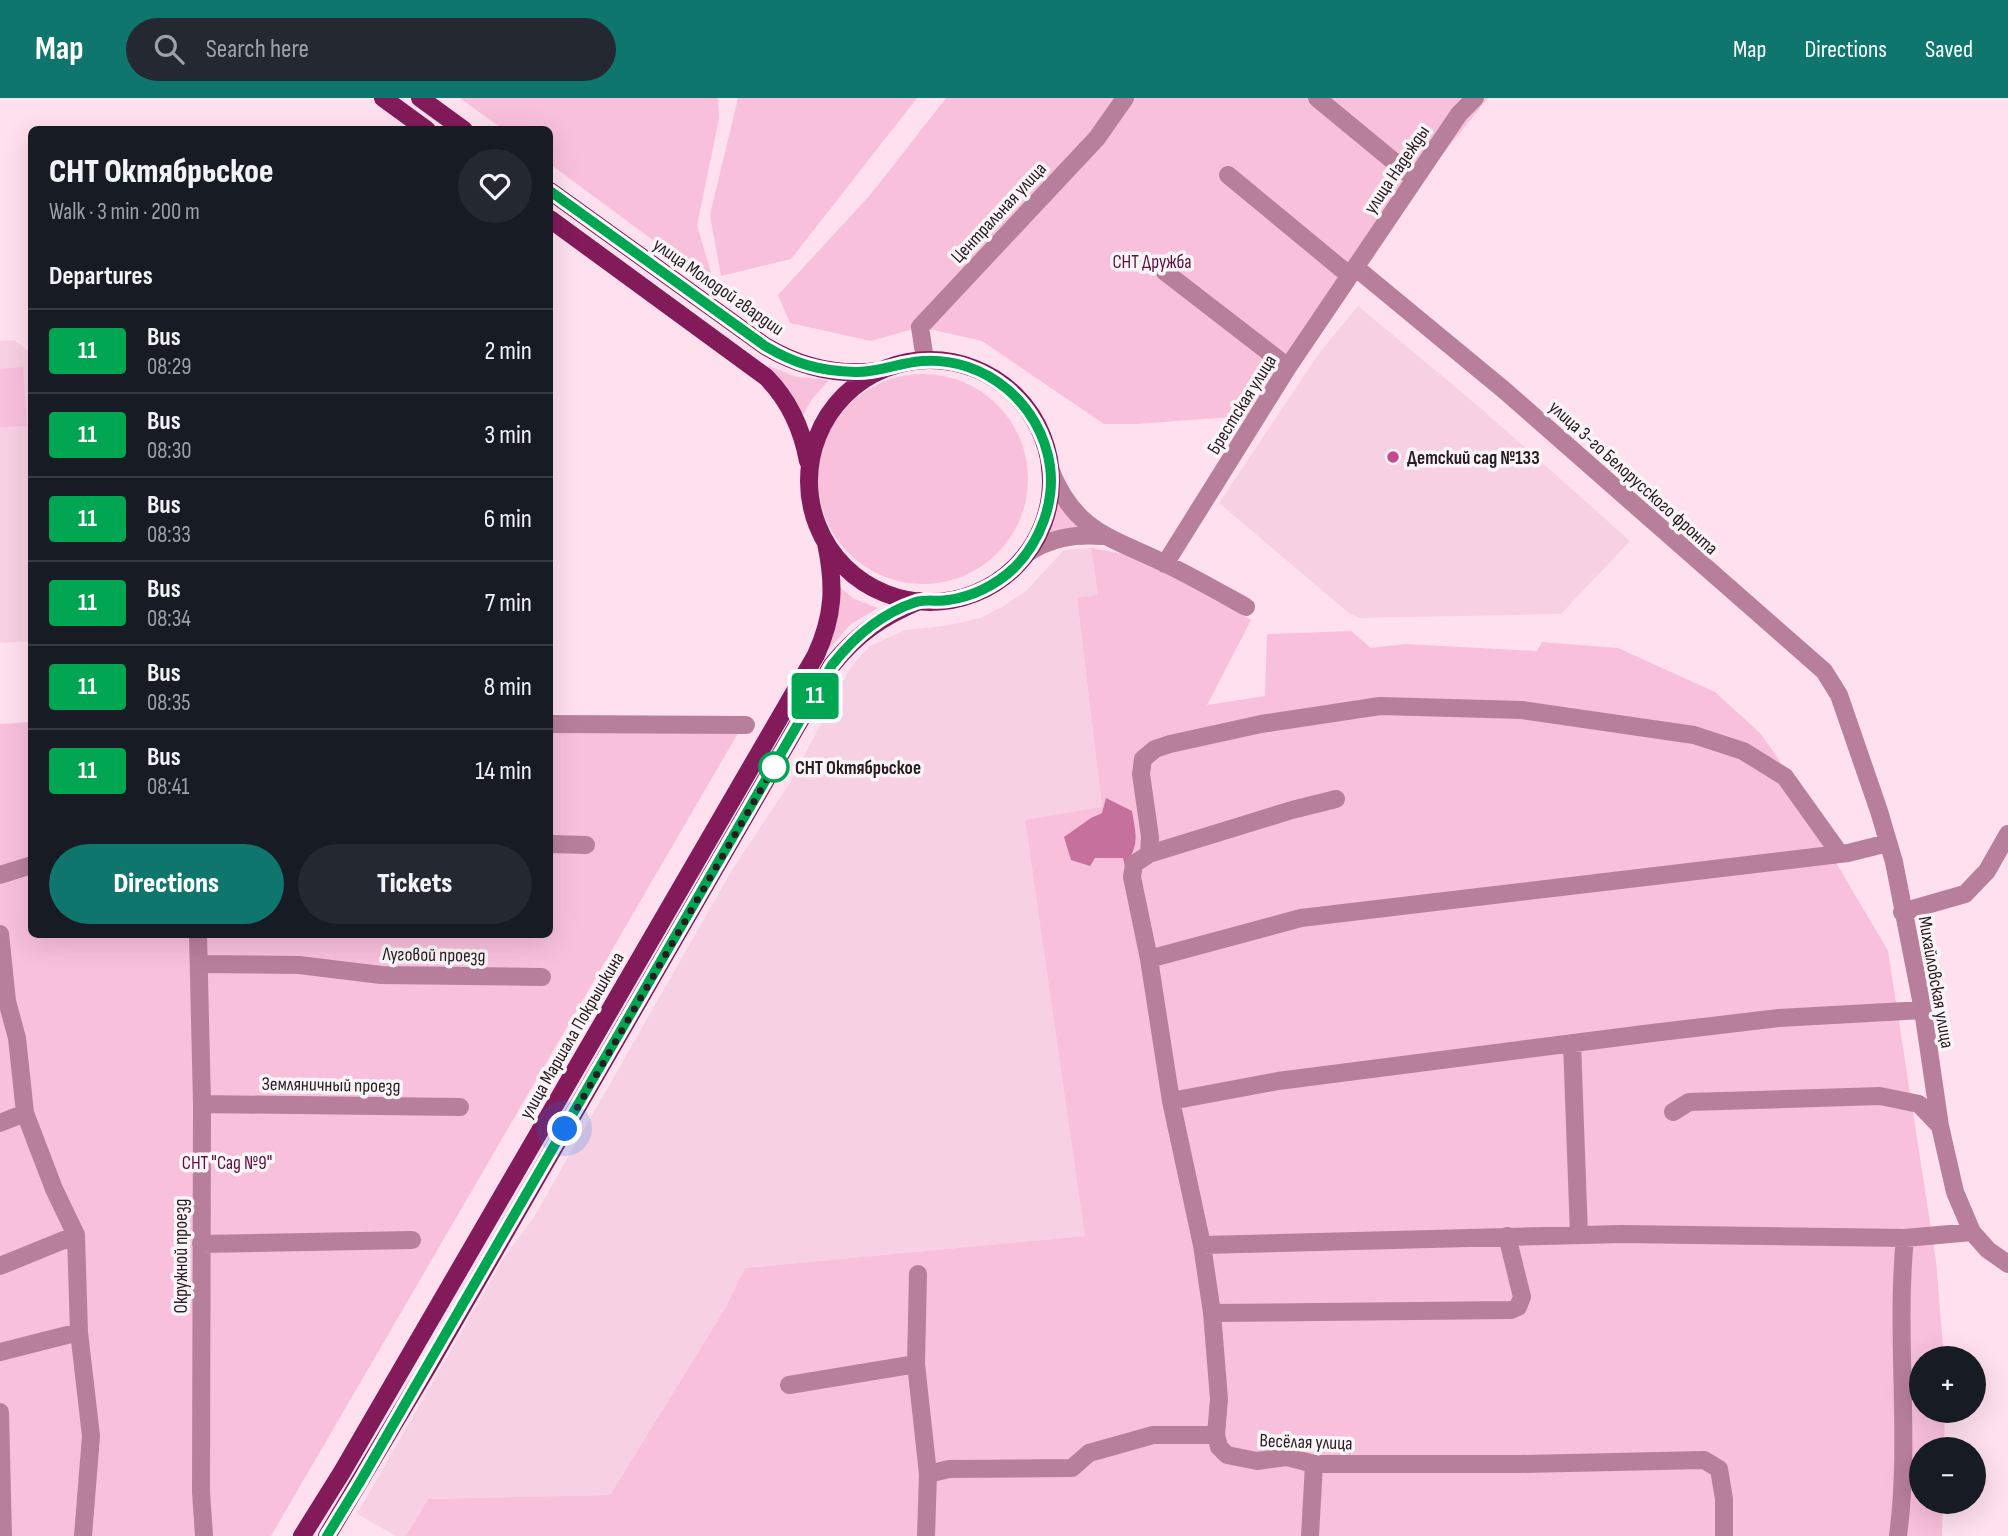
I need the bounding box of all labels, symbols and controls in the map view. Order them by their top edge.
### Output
search box [126,18,616,81]
text: Map [35,29,84,69]
icon: search [150,30,188,68]
text: Search here [206,34,309,65]
text: Map [1733,35,1766,64]
text: Directions [1804,35,1887,64]
text: Saved [1925,35,1973,64]
street label: улица Надежды [1359,121,1435,218]
button: heart [458,149,532,223]
text: СНТ Октябрьское [49,152,273,192]
street label: Центральная улица [947,158,1052,268]
text: Walk · 3 min · 200 m [49,198,200,226]
street label: улица Молодой гвардии [648,234,788,341]
park label: СНТ Дружба [1112,251,1192,274]
text: Departures [49,261,153,292]
text: Bus [147,322,181,353]
text: 11 [78,336,97,365]
text: 2 min [484,336,532,367]
street label: Брестская улица [1203,351,1282,459]
text: 08:29 [147,353,191,381]
street label: улица 3-го Белорусского фронта [1544,396,1722,560]
text: Bus [147,406,181,437]
text: 11 [78,420,97,449]
text: 3 min [484,420,532,451]
text: 08:30 [147,437,192,465]
place label: Детский сад №133 [1407,447,1540,470]
marker: Детский сад №133 [1385,449,1401,465]
text: Bus [147,490,181,521]
text: 11 [78,504,97,533]
text: 6 min [484,504,532,535]
text: 08:33 [147,521,191,549]
text: Bus [147,574,181,605]
text: 11 [78,588,97,617]
text: 7 min [485,588,532,619]
text: 08:34 [147,605,191,633]
text: Bus [147,658,181,689]
text: 11 [78,672,97,701]
text: 8 min [484,672,532,703]
line badge: 11 [784,673,846,719]
text: 11 [806,681,824,710]
text: 08:35 [147,689,191,717]
text: Bus [147,742,181,773]
marker: СНТ Октябрьское [759,752,789,782]
text: 11 [78,756,97,785]
text: 14 min [475,756,532,787]
place label: СНТ Октябрьское [795,757,921,780]
text: 08:41 [147,773,189,801]
button: Directions [49,844,284,924]
button: Tickets [298,844,532,924]
street label: Михайловская улица [1913,915,1958,1050]
street label: Луговой проезд [381,943,486,968]
street label: улица Маршала Покрышкина [515,948,630,1123]
street label: Земляничный проезд [261,1073,401,1098]
your location [547,1111,582,1146]
park label: СНТ "Сад №9" [182,1152,272,1175]
street label: Окружной проезд [170,1199,193,1313]
map controls [1909,1346,1986,1514]
button: + [1909,1346,1986,1423]
street label: Весёлая улица [1259,1429,1353,1456]
button: − [1909,1437,1986,1514]

